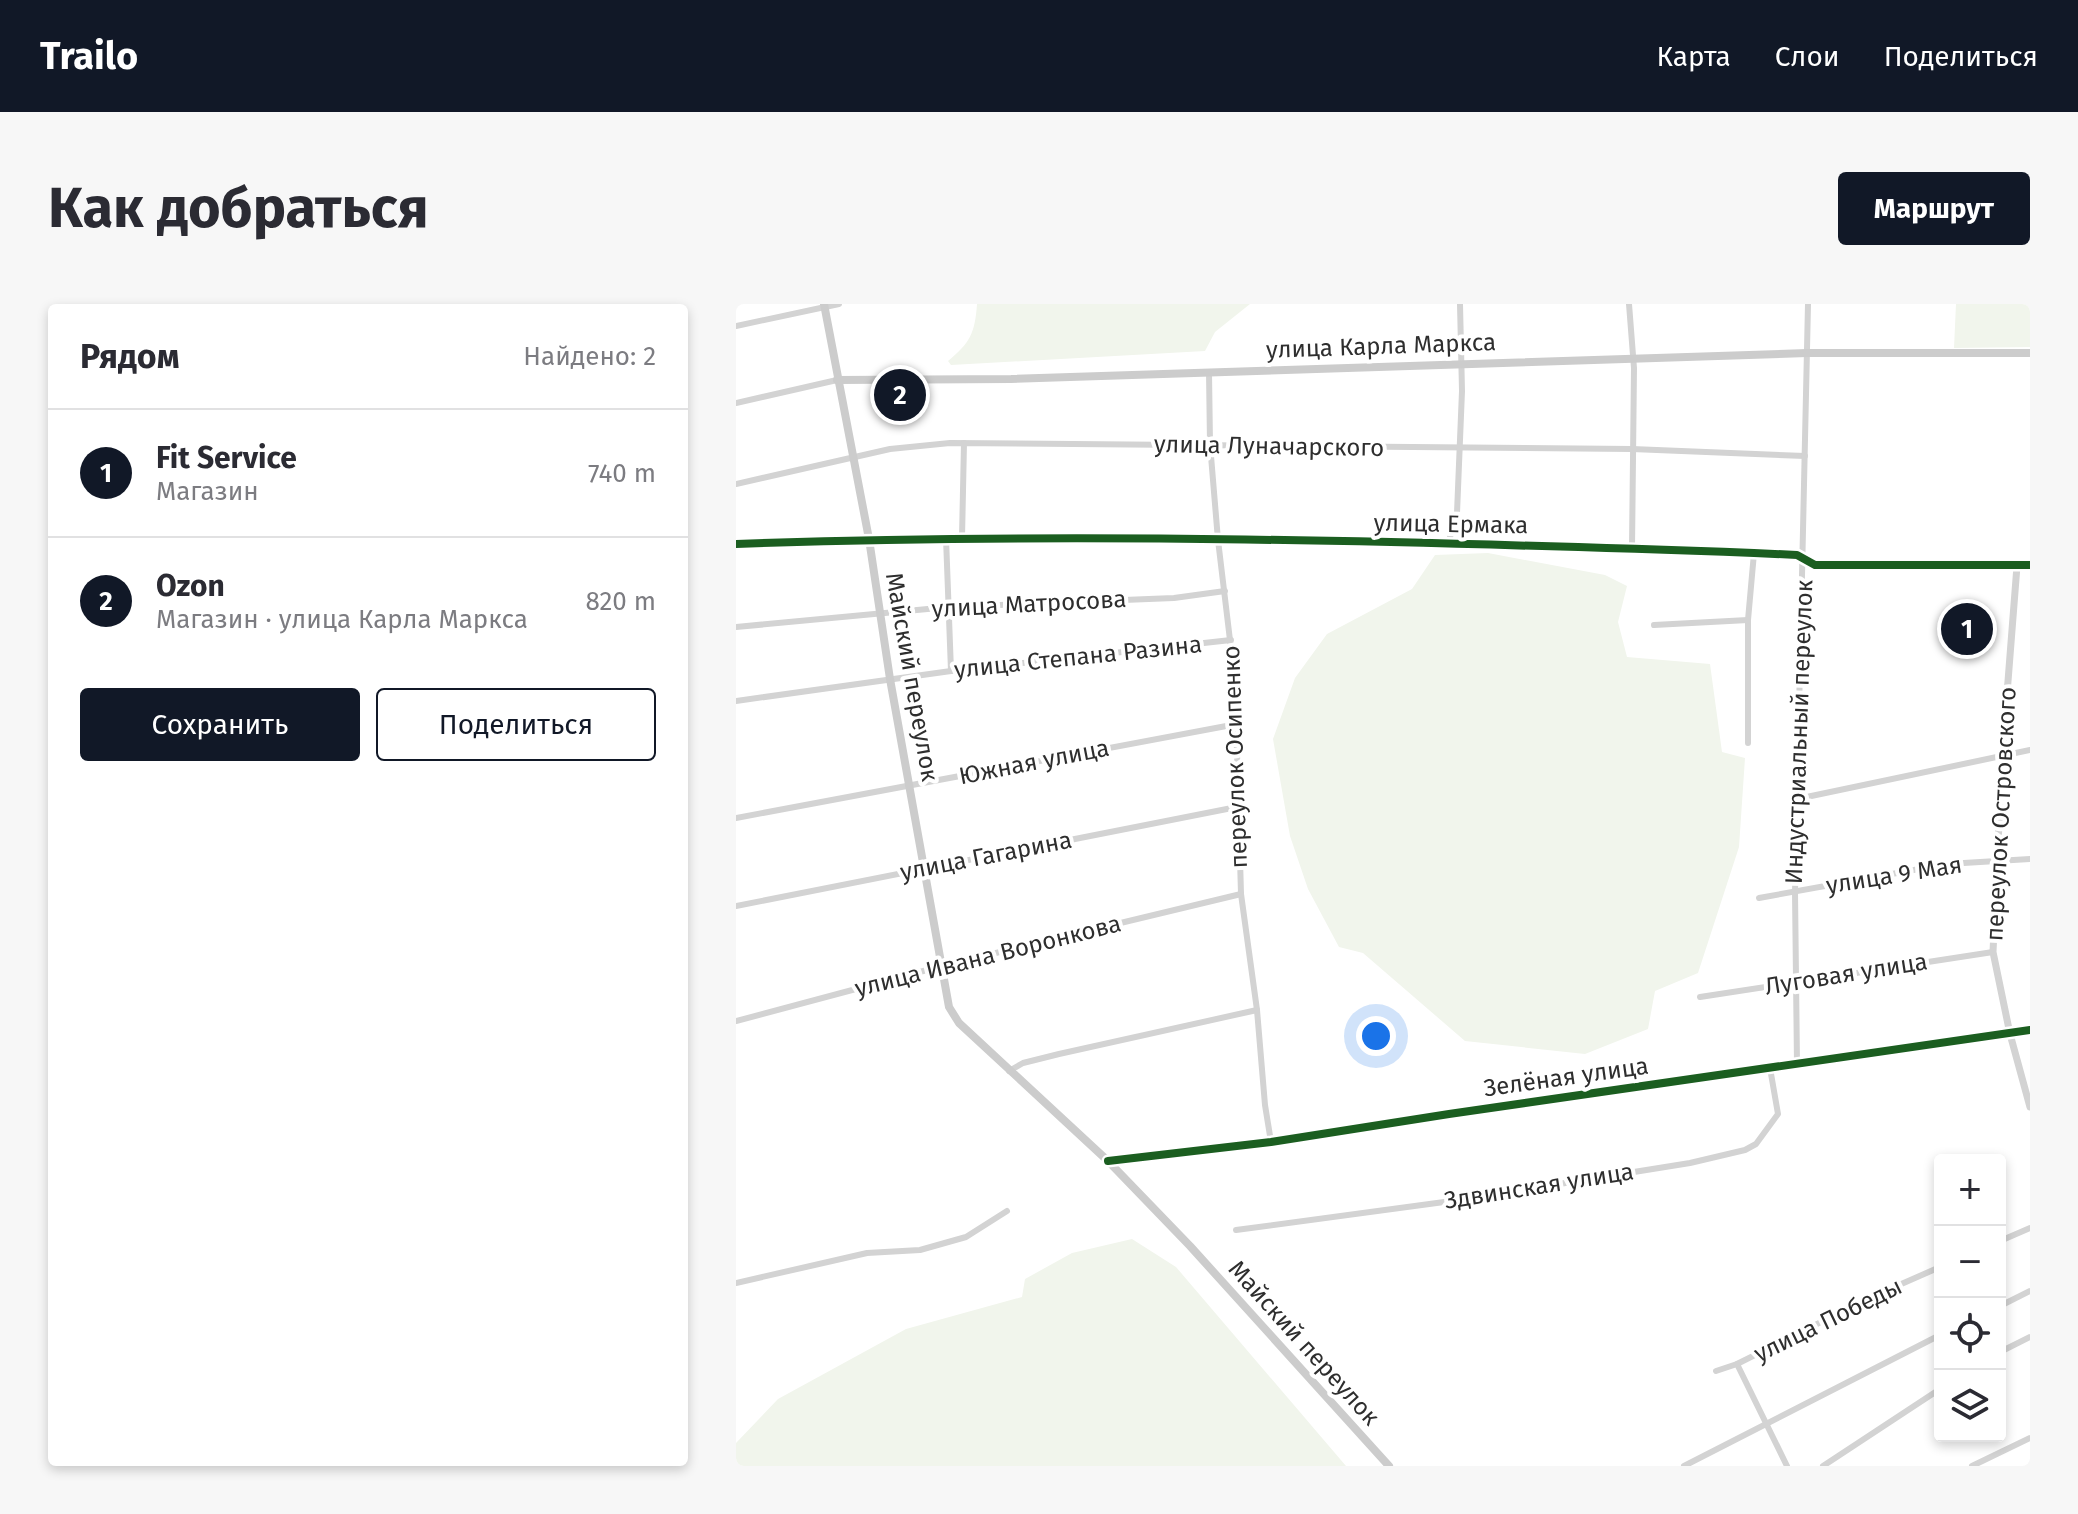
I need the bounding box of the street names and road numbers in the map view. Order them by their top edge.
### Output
street label: улица Карла Маркса [1266,328,1496,364]
street label: улица Луначарского [1154,430,1384,462]
street label: улица Ермака [1373,509,1529,539]
street label: Майский переулок [880,570,944,784]
street label: Индустриальный переулок [1780,579,1818,885]
street label: улица Матросова [931,585,1127,623]
street label: улица Степана Разина [953,630,1203,684]
street label: переулок Осипенко [1217,645,1253,869]
street label: переулок Островского [1980,686,2022,942]
street label: Южная улица [957,734,1111,790]
street label: улица Гагарина [898,826,1074,886]
street label: улица 9 Мая [1824,850,1964,900]
street label: улица Ивана Воронкова [852,909,1124,1003]
street label: Луговая улица [1763,947,1929,1001]
street label: Зелёная улица [1482,1052,1650,1102]
street label: Здвинская улица [1442,1157,1636,1215]
street label: Майский переулок [1223,1255,1386,1431]
street label: улица Победы [1749,1272,1907,1368]

